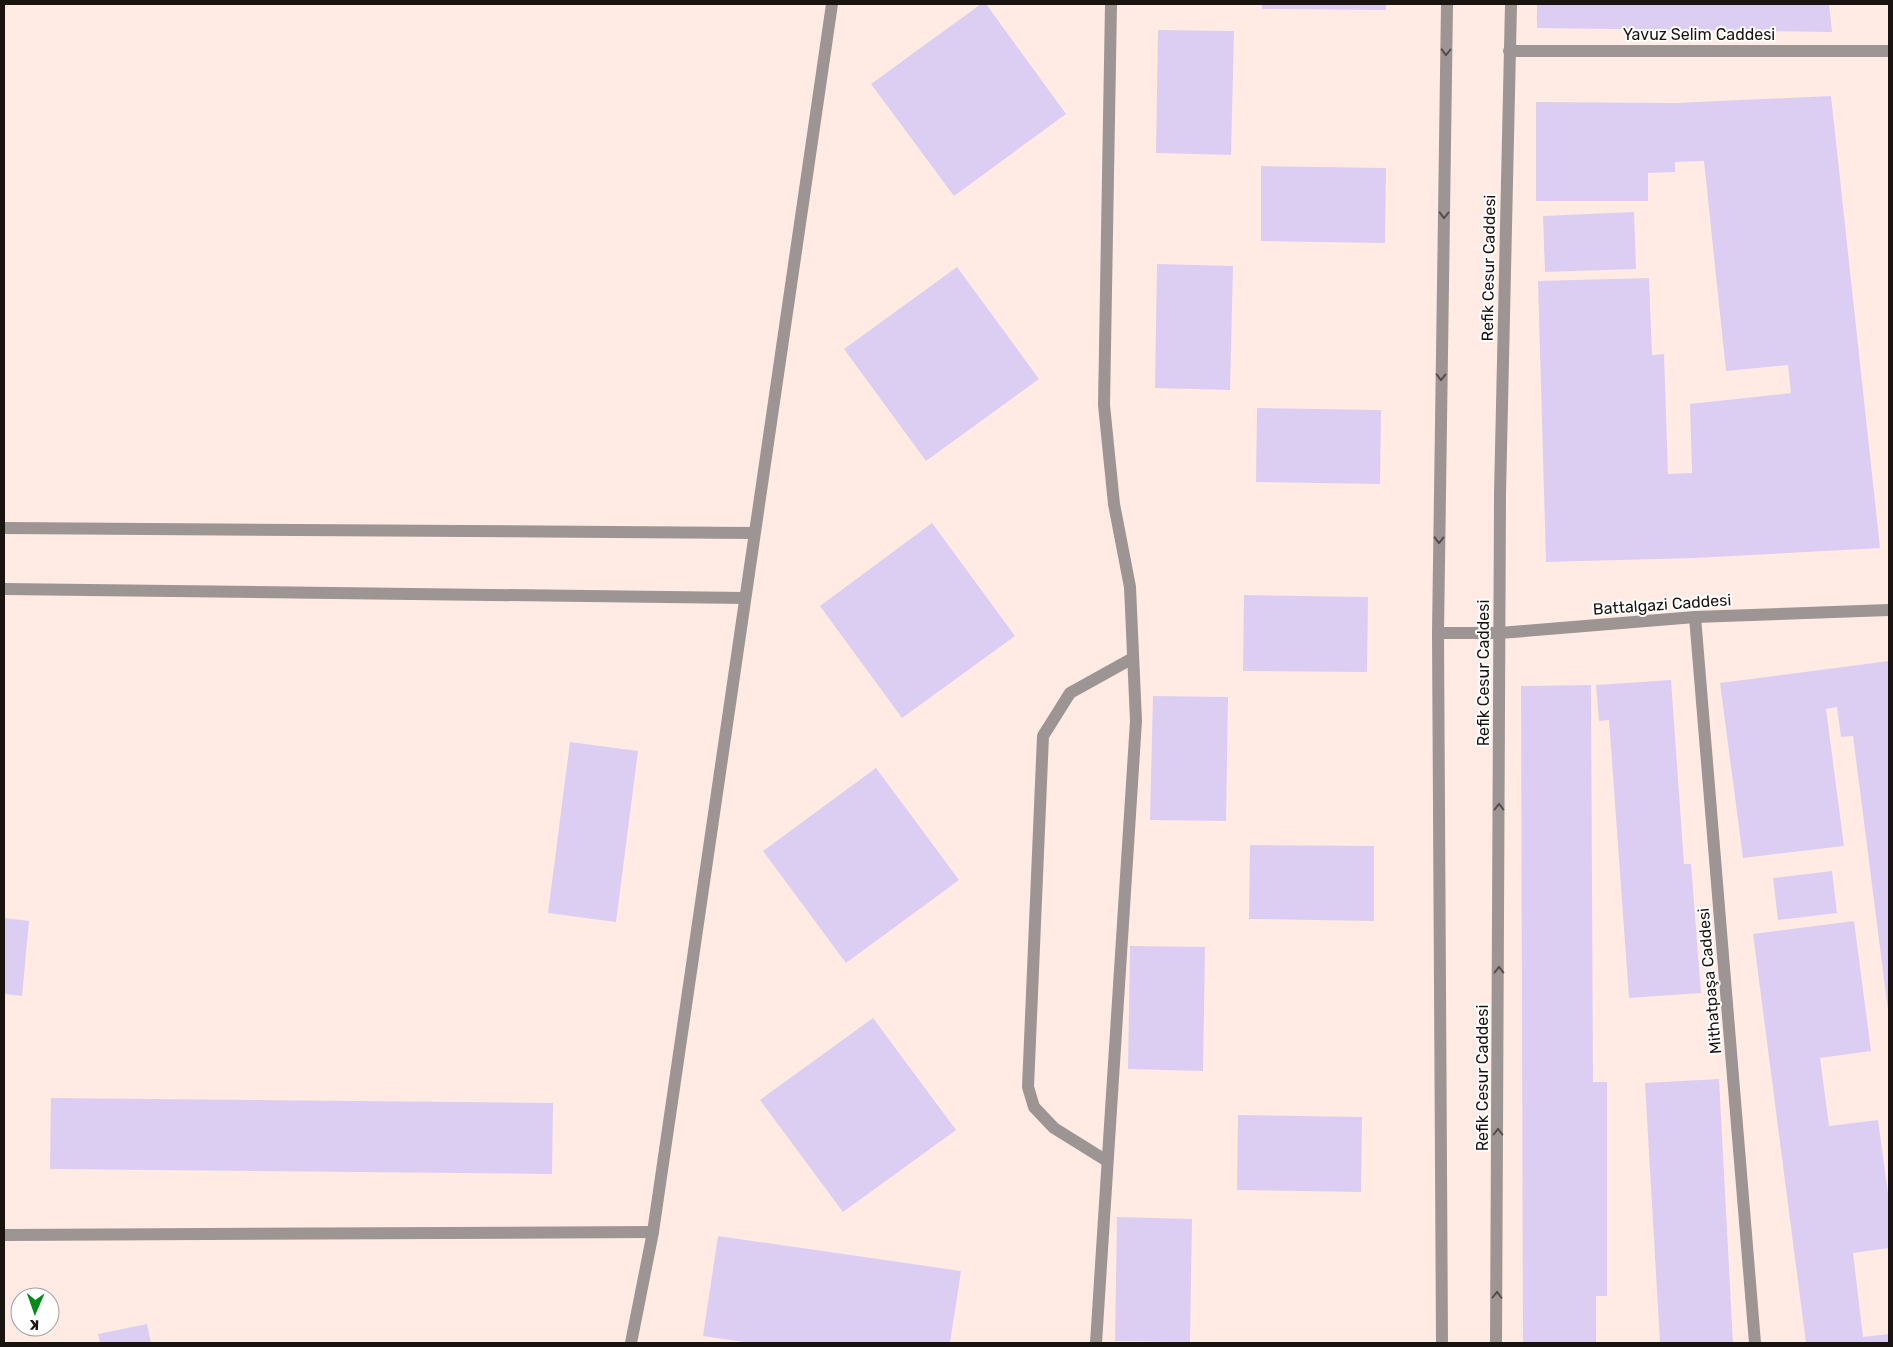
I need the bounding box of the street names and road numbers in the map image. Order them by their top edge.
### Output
street label: Yavuz Selim Caddesi [1623,25,1775,44]
street label: Refik Cesur Caddesi [1478,195,1499,341]
street label: Battalgazi Caddesi [1592,590,1732,619]
street label: Refik Cesur Caddesi [1474,600,1493,746]
street label: Mithatpaşa Caddesi [1694,907,1725,1055]
street label: Refik Cesur Caddesi [1473,1005,1492,1151]

